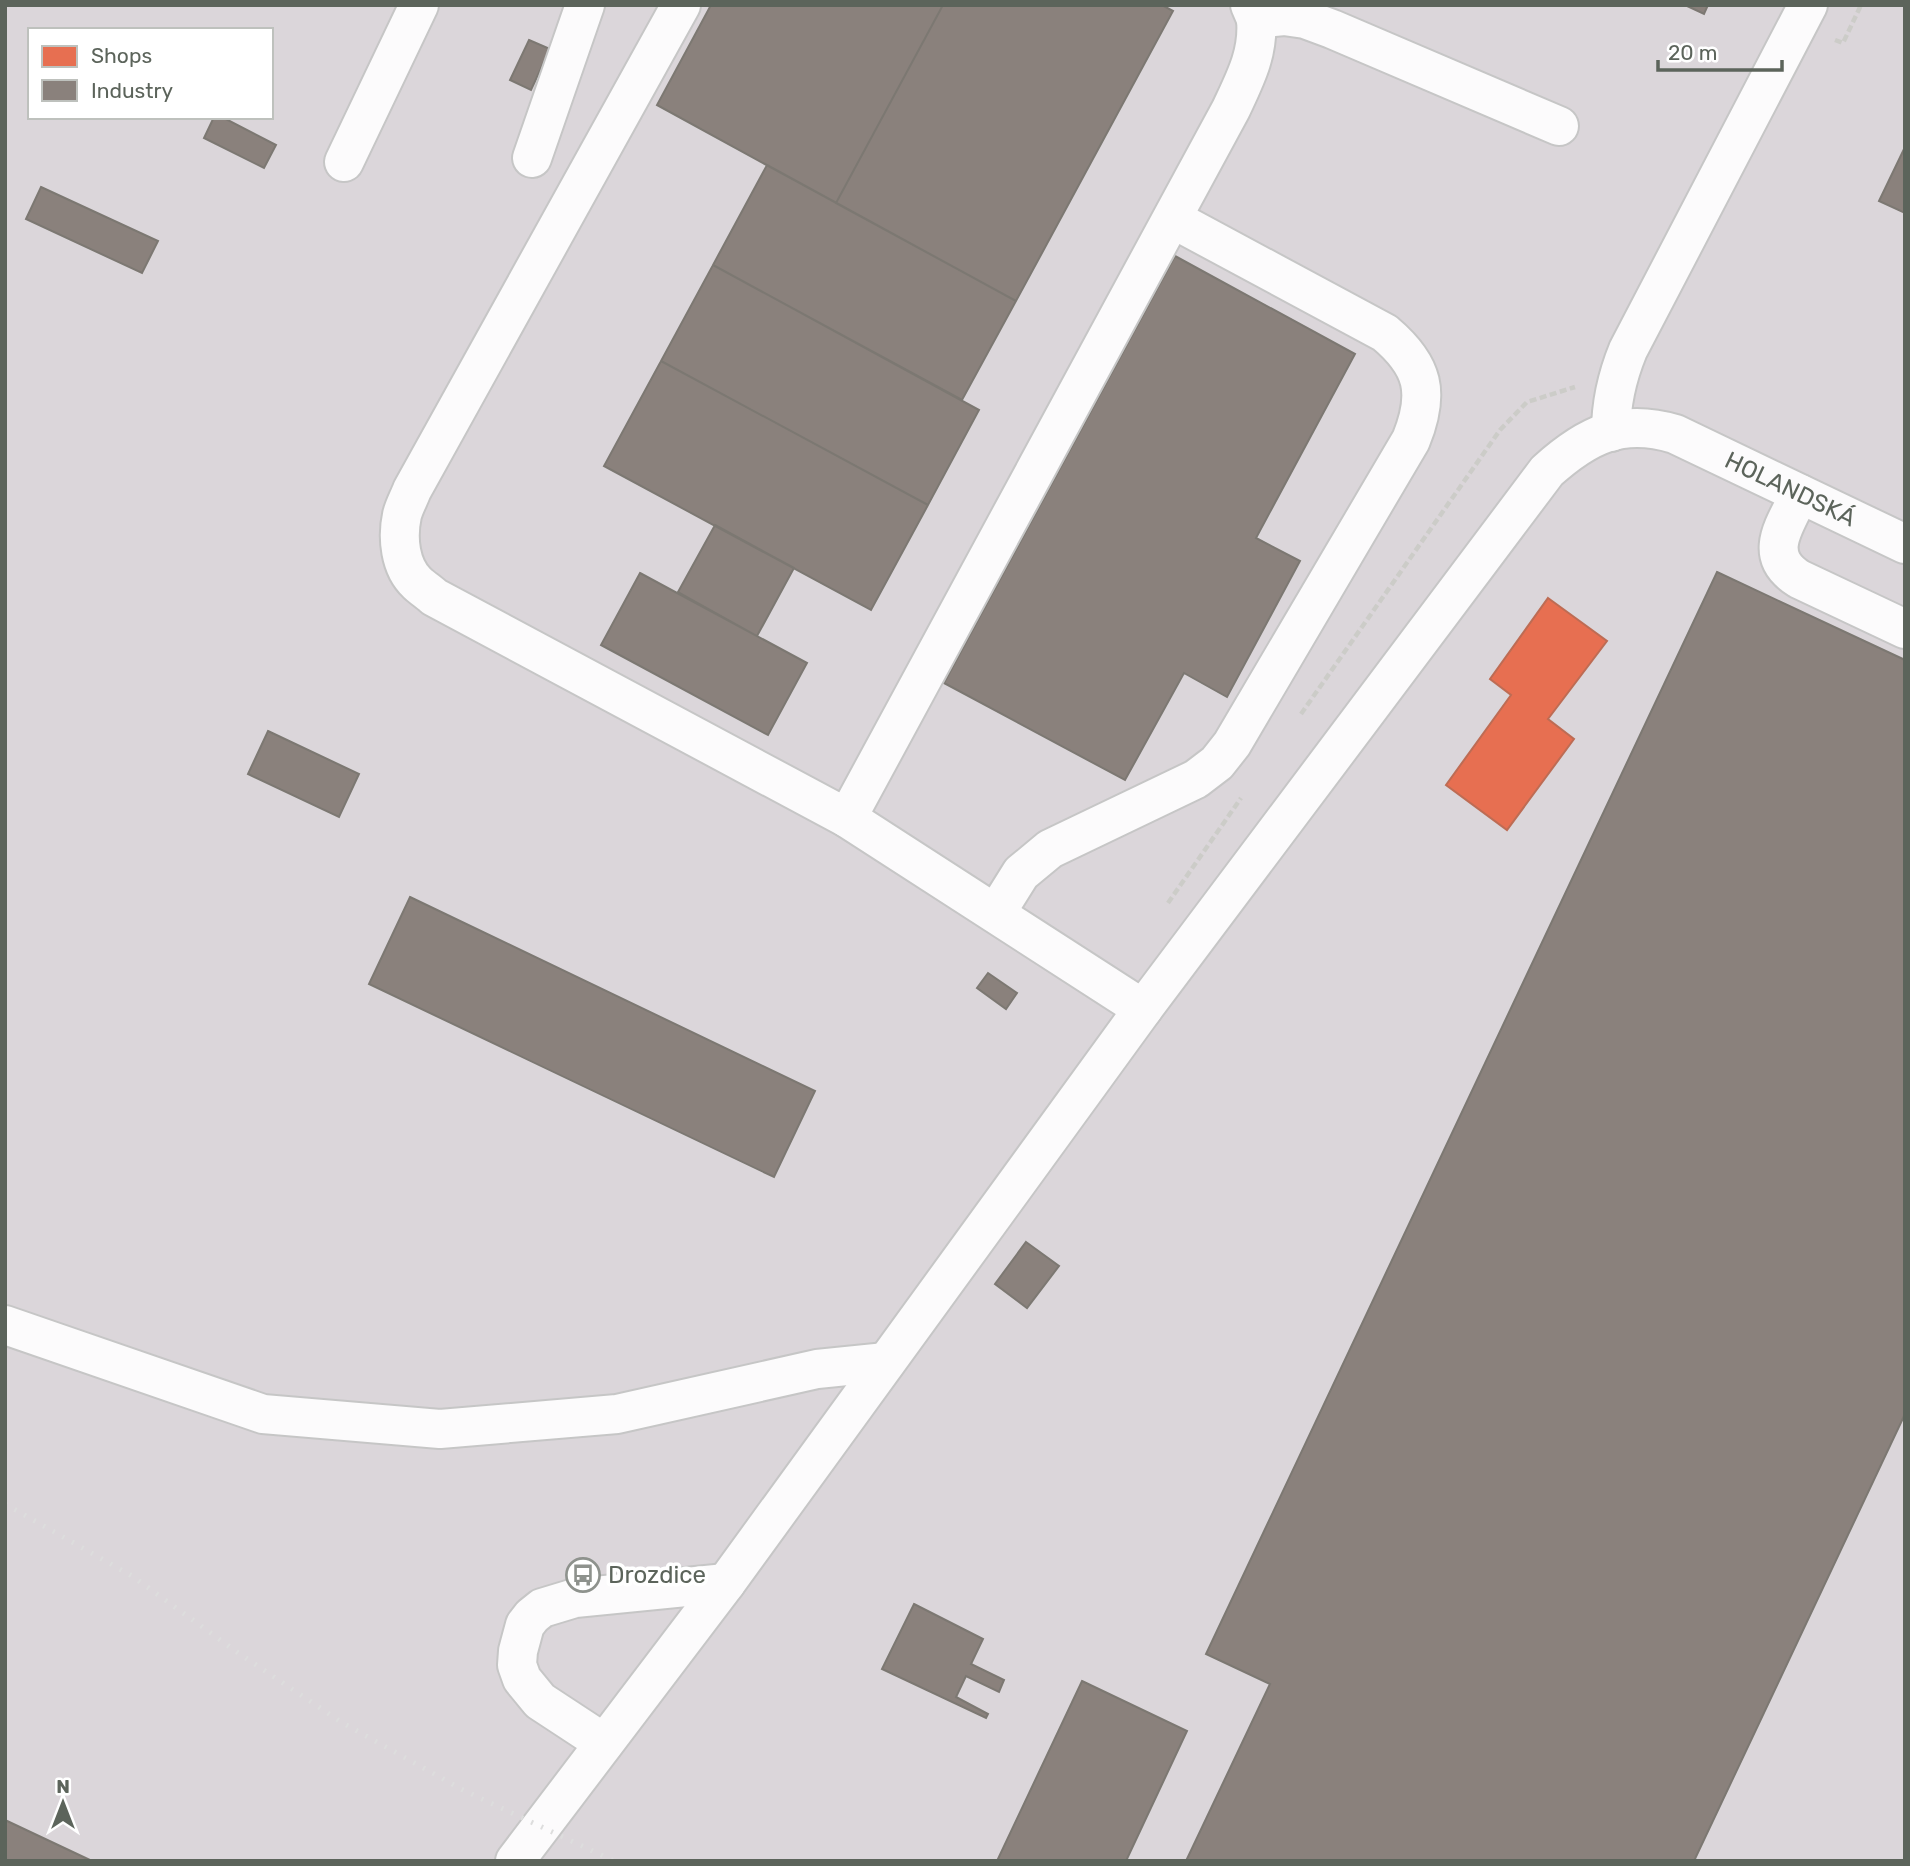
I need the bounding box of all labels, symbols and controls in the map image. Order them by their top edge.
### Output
legend [28,28,273,119]
scale bar [1658,28,1782,72]
text: 20 m [1668,40,1717,65]
text: Shops [91,43,152,68]
text: Industry [91,78,173,103]
street label: HOLANDSKÁ [1720,446,1860,532]
bus stop icon: Drozdice [564,1556,602,1594]
place label: Drozdice [608,1561,706,1589]
north arrow [28,1768,98,1838]
text: N [56,1775,70,1798]

